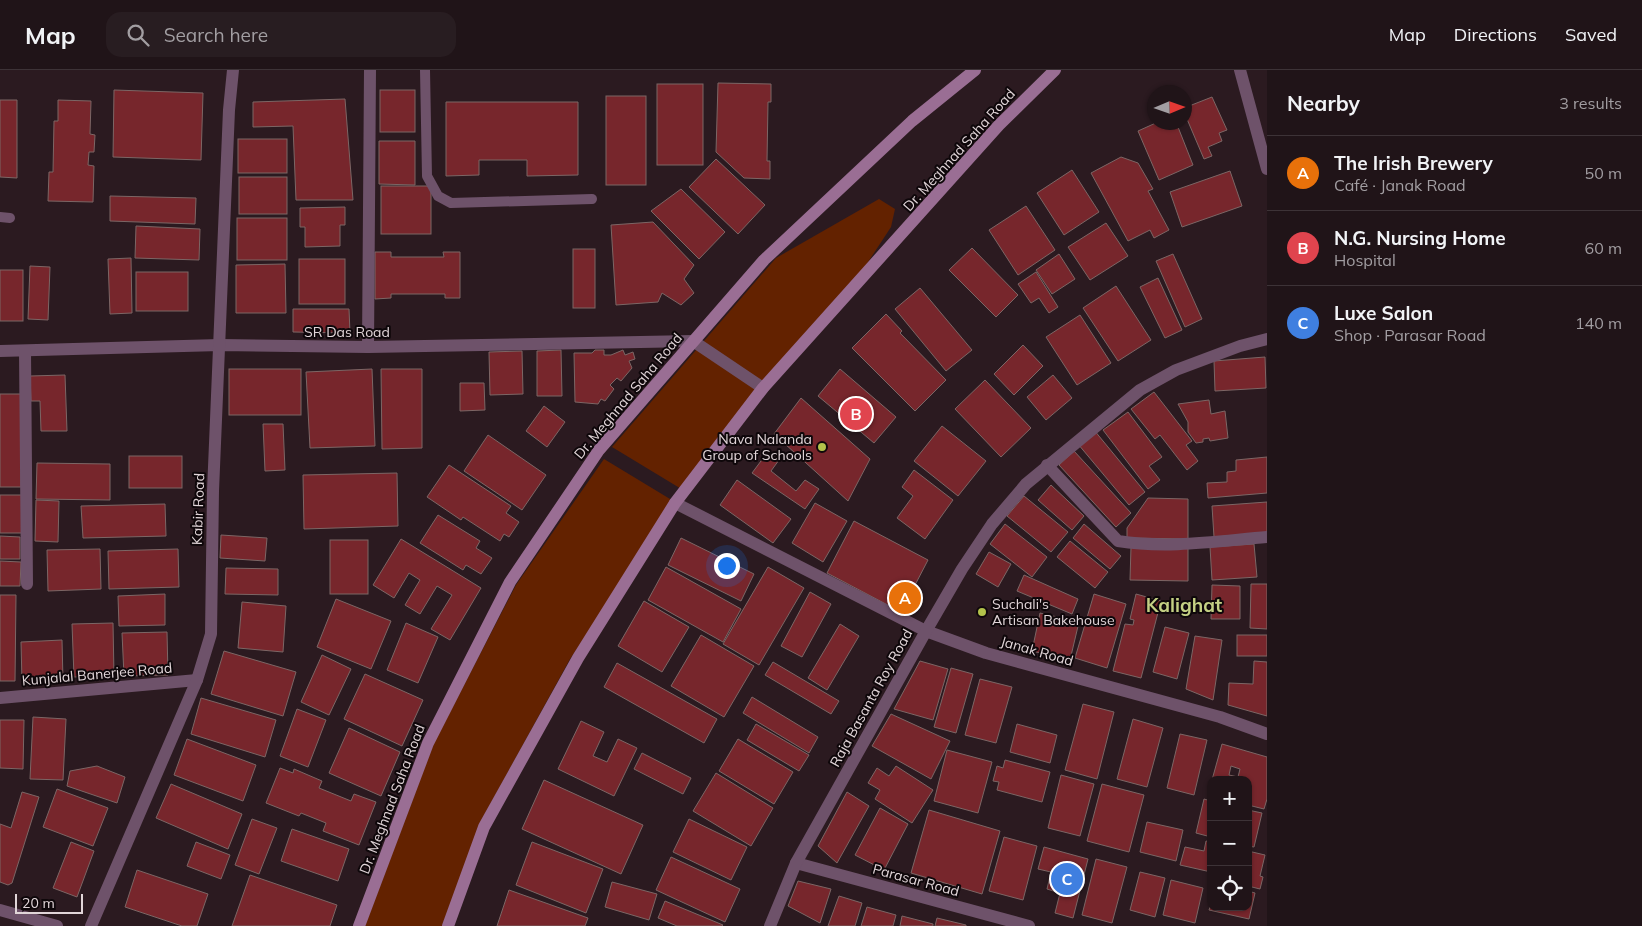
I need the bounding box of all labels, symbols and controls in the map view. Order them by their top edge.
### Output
search box [106,12,456,57]
text: Map [25,20,76,50]
icon: search [124,21,152,49]
text: Search here [164,23,268,47]
text: Map [1389,23,1426,46]
text: Directions [1454,23,1537,46]
text: Saved [1565,23,1617,46]
street label: Dr. Meghnad Saha Road [899,85,1019,215]
north arrow [1147,85,1192,130]
text: Nearby [1287,90,1360,116]
text: 3 results [1559,93,1622,113]
text: The Irish Brewery [1334,151,1493,175]
text: A [1297,163,1309,183]
text: 50 m [1585,163,1622,183]
text: Café · Janak Road [1334,175,1466,195]
text: N.G. Nursing Home [1334,226,1506,250]
text: B [1297,238,1309,258]
text: 60 m [1585,238,1622,258]
text: Hospital [1334,250,1396,270]
text: Luxe Salon [1334,301,1433,325]
text: C [1298,313,1308,333]
text: 140 m [1575,313,1622,333]
street label: SR Das Road [304,323,390,341]
text: Shop · Parasar Road [1334,325,1486,345]
street label: Dr. Meghnad Saha Road [570,329,686,463]
pin: B [840,395,872,433]
place label: Nava Nalanda Group of Schools [702,430,812,464]
marker: Nava Nalanda Group of Schools [816,441,828,453]
street label: Kabir Road [188,473,208,545]
your location [714,553,740,579]
pin: A [889,579,921,617]
district label: Kalighat [1146,593,1222,617]
place label: Suchali's Artisan Bakehouse [992,595,1115,629]
marker: Suchali's Artisan Bakehouse [976,606,988,618]
street label: Raja Basanta Roy Road [826,626,916,770]
street label: Janak Road [999,632,1075,670]
street label: Kunjalal Banerjee Road [21,658,173,690]
street label: Dr. Meghnad Saha Road [355,722,429,876]
map controls [1207,776,1252,911]
button: + [1207,776,1252,821]
button: − [1207,821,1252,866]
street label: Parasar Road [871,860,961,900]
pin: C [1051,860,1083,898]
button: locate [1207,866,1252,911]
scale bar [15,891,82,914]
text: 20 m [22,894,55,912]

